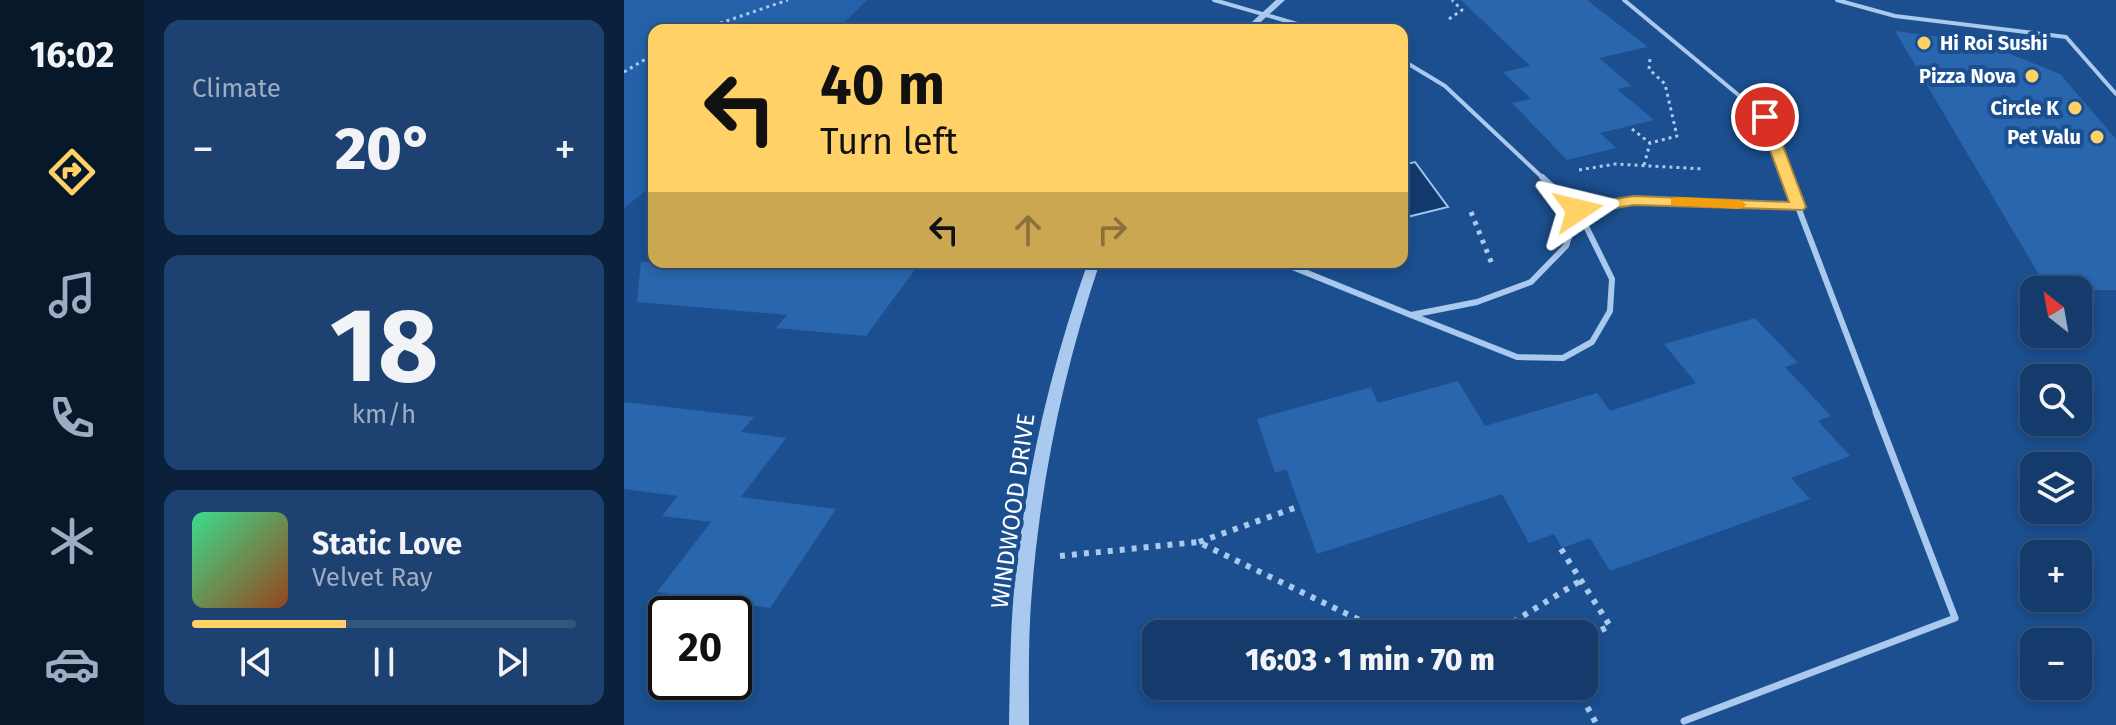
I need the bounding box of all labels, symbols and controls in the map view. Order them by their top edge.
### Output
place label: Hi Roi Sushi [1940,31,2048,55]
text: 16:02 [30,33,114,77]
marker: Hi Roi Sushi [1915,34,1933,52]
text: 40 m [820,52,945,119]
icon: left [688,56,792,160]
place label: Pizza Nova [1919,64,2016,88]
marker: Pizza Nova [2023,67,2041,85]
text: Climate [192,73,281,104]
pin [1731,83,1799,151]
icon: arrive [1743,95,1787,139]
place label: Circle K [1991,96,2059,120]
marker: Circle K [2066,99,2084,117]
text: 20° [335,113,433,185]
text: Turn left [820,120,958,164]
text: − [192,123,214,176]
text: + [554,123,576,176]
place label: Pet Valu [2007,125,2081,149]
marker: Pet Valu [2088,128,2106,146]
icon: directions [44,144,100,200]
position arrow [1536,168,1620,252]
icon: left [922,208,966,252]
icon: ahead [1006,208,1050,252]
icon: right [1090,208,1134,252]
icon: music [44,267,100,323]
north arrow [2020,276,2092,348]
map controls [2020,276,2092,700]
text: 18 [330,284,438,409]
button: search [2020,364,2092,436]
icon: phone [44,390,100,446]
text: km/h [352,399,416,430]
street label: WINDWOOD DRIVE [985,412,1041,610]
button: layers [2020,452,2092,524]
icon: climate [44,513,100,569]
text: Static Love [312,526,462,562]
button: + [2020,540,2092,612]
text: Velvet Ray [312,562,432,593]
speed limit sign: 20 [648,596,752,700]
button: − [2020,628,2092,700]
icon: car [44,636,100,692]
icon: previous [234,640,278,684]
icon: pause [362,640,406,684]
icon: next [490,640,534,684]
text: 16:03 · 1 min · 70 m [1245,642,1495,678]

